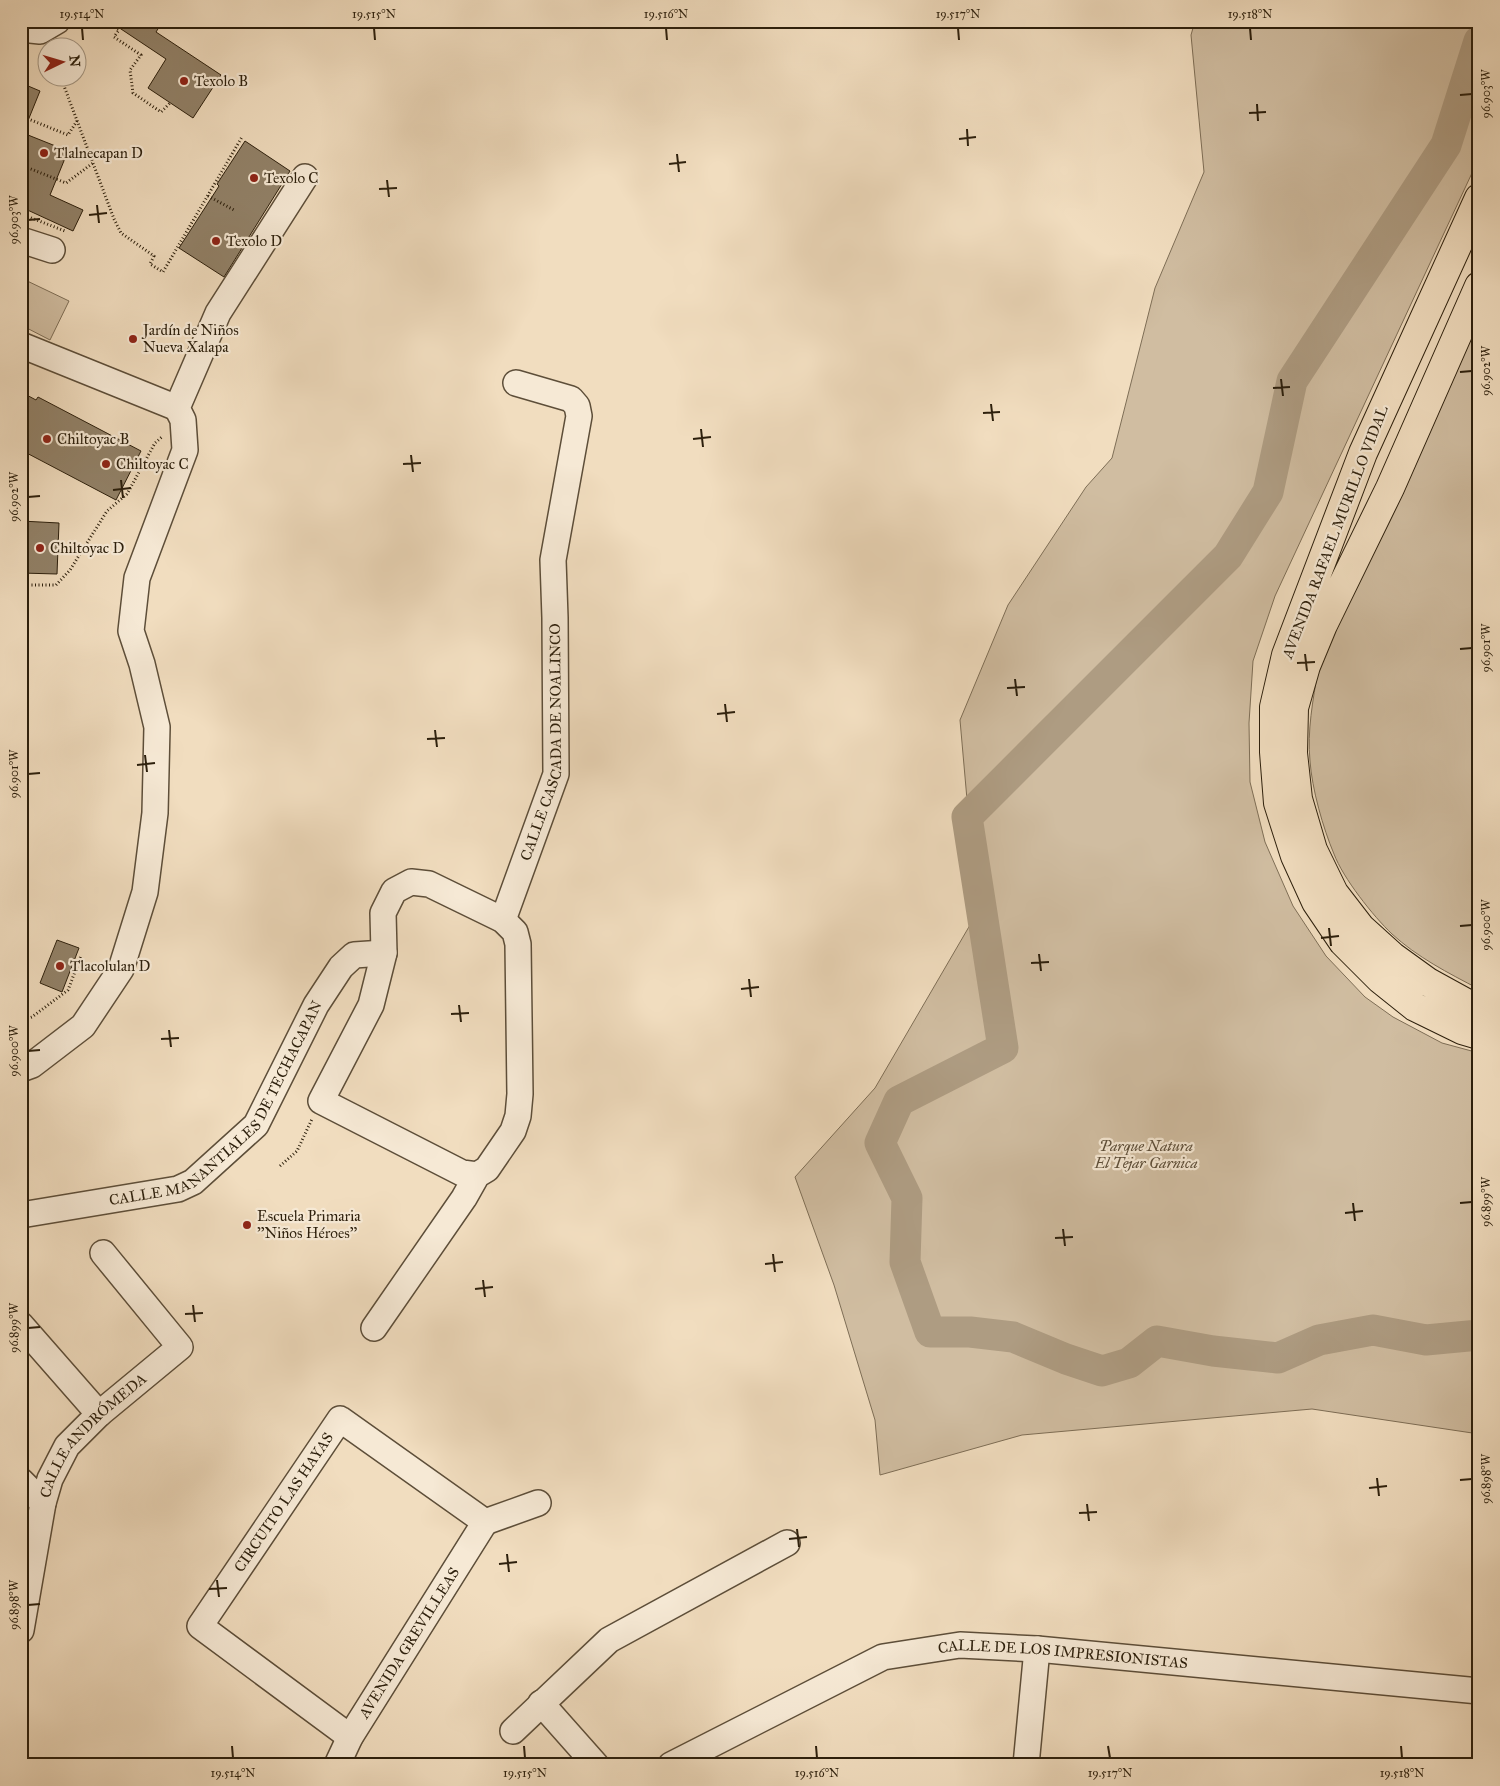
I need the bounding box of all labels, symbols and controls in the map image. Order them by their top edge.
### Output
text: 19.514°N [60,7,104,21]
text: 19.515°N [352,7,396,21]
text: 19.516°N [644,7,688,21]
text: 19.517°N [936,7,980,21]
text: 19.518°N [1228,7,1272,21]
north arrow [38,38,88,88]
text: N [65,54,83,68]
text: 96.903°W [1479,69,1493,119]
place label: Texolo B [194,72,248,90]
marker: Texolo B [178,75,190,87]
place label: Tlalnecapan D [54,144,143,162]
marker: Tlalnecapan D [38,147,50,159]
place label: Texolo C [264,169,319,187]
marker: Texolo C [248,172,260,184]
text: 96.903°W [7,195,21,245]
place label: Texolo D [226,232,282,250]
marker: Texolo D [210,235,222,247]
place label: Jardín de Niños Nueva Xalapa [141,321,239,356]
marker: Jardín de Niños Nueva Xalapa [127,333,139,345]
text: 96.902°W [1479,345,1493,396]
street label: AVENIDA RAFAEL MURILLO VIDAL [1278,403,1392,662]
place label: Chiltoyac B [57,430,129,448]
marker: Chiltoyac B [41,433,53,445]
place label: Chiltoyac C [116,455,189,473]
marker: Chiltoyac C [100,458,112,470]
text: 96.902°W [7,471,21,522]
place label: Chiltoyac D [50,539,124,557]
marker: Chiltoyac D [34,542,46,554]
street label: CALLE CASCADA DE NOALINCO [516,623,566,863]
text: 96.901°W [1479,623,1493,672]
text: 96.901°W [7,749,21,798]
text: 96.900°W [1479,899,1493,951]
place label: Tlacolulan D [70,957,150,975]
marker: Tlacolulan D [54,960,66,972]
street label: CALLE MANANTIALES DE TECHACAPAN [108,997,326,1209]
text: 96.900°W [7,1025,21,1077]
park label: Parque Natura El Tejar Garnica [1093,1137,1198,1172]
text: 96.899°W [1479,1176,1493,1227]
place label: Escuela Primaria ''Niños Héroes'' [257,1207,361,1242]
marker: Escuela Primaria ''Niños Héroes'' [241,1219,253,1231]
text: 96.899°W [7,1302,21,1353]
street label: CALLE ANDRÓMEDA [36,1369,150,1500]
street label: CIRCUITO LAS HAYAS [230,1429,337,1575]
text: 96.898°W [1479,1453,1493,1504]
street label: AVENIDA GREVILLEAS [354,1564,463,1723]
text: 96.898°W [7,1579,21,1630]
street label: CALLE DE LOS IMPRESIONISTAS [937,1636,1189,1672]
text: 19.514°N [211,1766,255,1780]
text: 19.515°N [503,1766,547,1780]
text: 19.516°N [795,1766,839,1780]
text: 19.517°N [1088,1766,1132,1780]
text: 19.518°N [1380,1766,1424,1780]

